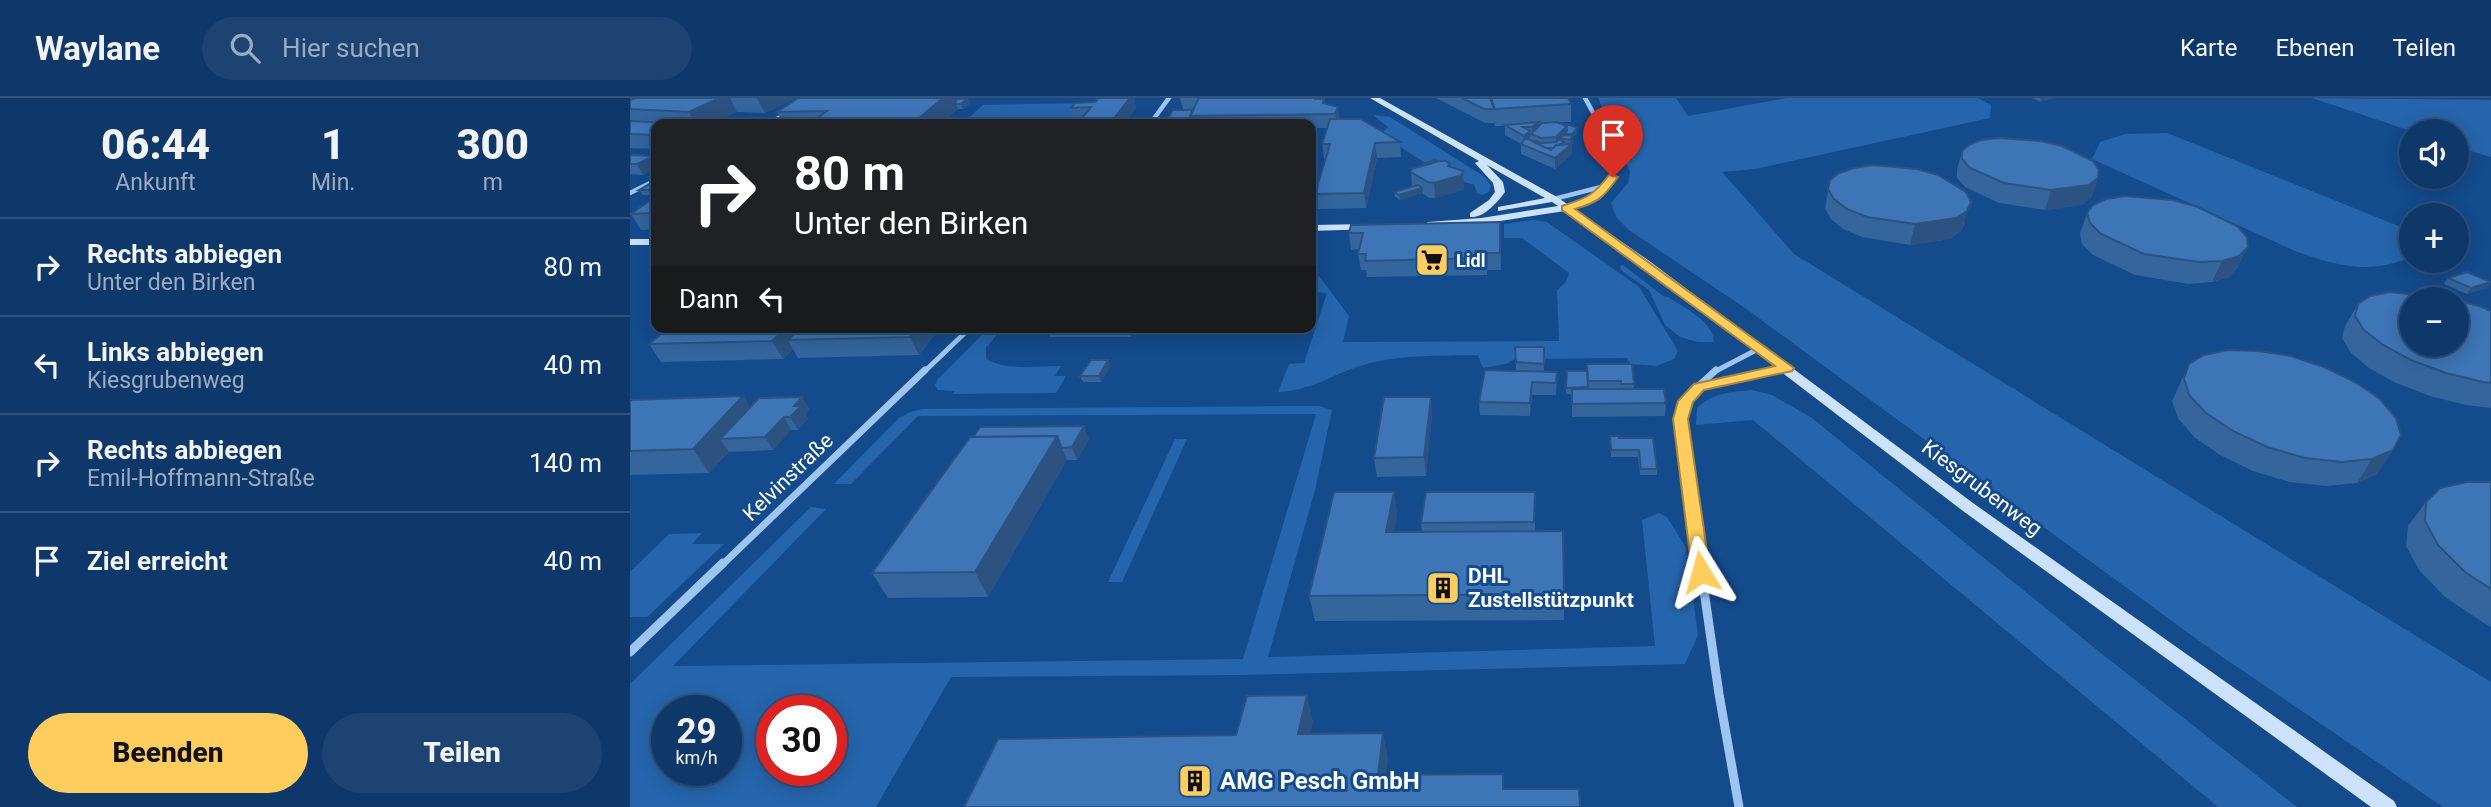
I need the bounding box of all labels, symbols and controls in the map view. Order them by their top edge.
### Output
search box [202,17,692,80]
text: Waylane [35,29,160,68]
icon: search [226,29,264,67]
text: Hier suchen [282,33,420,63]
text: Karte [2180,34,2237,62]
text: Ebenen [2275,34,2354,62]
text: Teilen [2392,34,2456,62]
pin [1583,105,1643,177]
icon: arrive [1594,116,1632,154]
map controls [2399,119,2469,357]
button: sound [2399,119,2469,189]
text: 06:44 [101,120,210,169]
text: 1 [321,120,345,169]
text: 300 [456,120,529,169]
text: 80 m [794,145,905,202]
icon: right [679,147,770,238]
text: Ankunft [115,169,196,196]
text: Min. [311,169,355,196]
text: m [483,169,503,196]
button: + [2399,203,2469,273]
text: Unter den Birken [794,204,1028,242]
text: Rechts abbiegen [87,239,282,269]
supermarket icon: Lidl [1413,241,1451,279]
icon: right [28,248,66,286]
place label: Lidl [1456,250,1485,271]
text: 80 m [544,252,602,282]
text: Unter den Birken [87,269,255,296]
icon: left [753,280,791,318]
text: Dann [679,284,739,314]
button: − [2399,287,2469,357]
text: Links abbiegen [87,337,264,367]
icon: left [28,346,66,384]
text: 40 m [544,350,602,380]
text: Kiesgrubenweg [87,367,245,394]
street label: Kelvinstraße [738,428,838,526]
text: Rechts abbiegen [87,435,282,465]
street label: Kiesgrubenweg [1917,435,2047,541]
icon: right [28,444,66,482]
text: 140 m [529,448,602,478]
text: Emil-Hoffmann-Straße [87,465,315,492]
position arrow [1664,535,1738,609]
icon: arrive [28,542,66,580]
text: Ziel erreicht [87,546,228,576]
text: 40 m [544,546,602,576]
place label: DHL Zustellstützpunkt [1468,564,1634,612]
building icon: DHL Zustellstützpunkt [1424,569,1462,607]
speed limit sign: 30 [756,695,847,786]
text: 29 [676,711,717,752]
button: Beenden [28,713,308,793]
button: Teilen [322,713,602,793]
text: km/h [675,747,718,768]
building icon: AMG Pesch GmbH [1176,762,1214,800]
place label: AMG Pesch GmbH [1220,767,1420,795]

